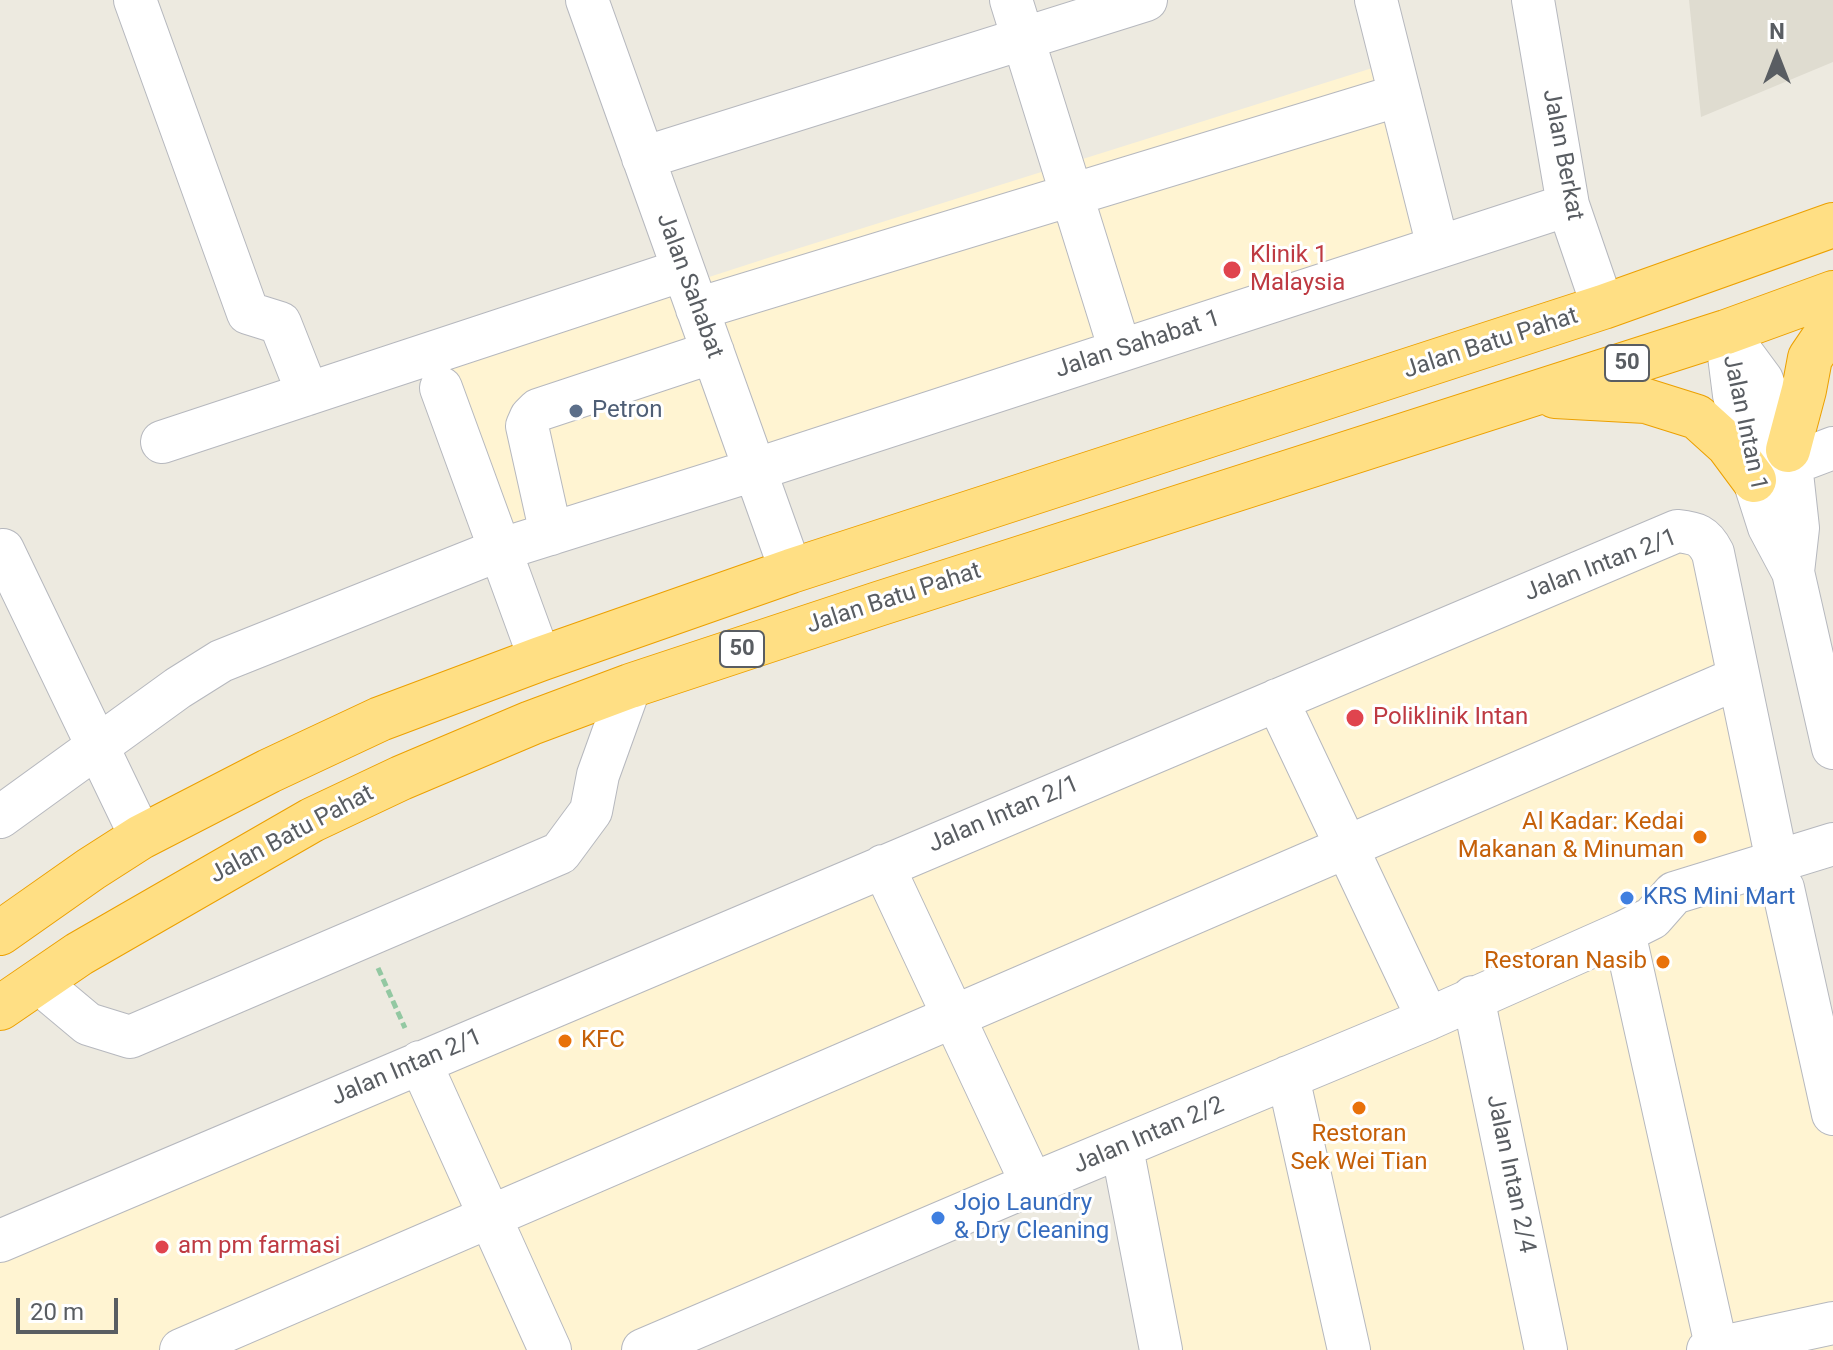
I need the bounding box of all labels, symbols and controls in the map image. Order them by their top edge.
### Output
north arrow [1737,16,1817,96]
text: N [1769,19,1785,44]
street label: Jalan Berkat [1535,87,1589,223]
street label: Jalan Sahabat [649,209,729,363]
place label: Klinik 1 Malaysia [1250,242,1345,298]
marker: Klinik 1 Malaysia [1221,259,1243,281]
street label: Jalan Batu Pahat [1400,302,1582,386]
street label: Jalan Sahabat 1 [1052,305,1224,385]
road number: 50 [1605,345,1649,381]
street label: Jalan Intan 1 [1716,353,1772,493]
place label: Petron [592,397,662,425]
marker: Petron [567,402,585,420]
street label: Jalan Intan 2/1 [1521,524,1681,608]
street label: Jalan Batu Pahat [803,557,985,641]
road number: 50 [720,631,764,667]
place label: Poliklinik Intan [1373,704,1528,732]
marker: Poliklinik Intan [1344,707,1366,729]
street label: Jalan Intan 2/1 [924,770,1084,860]
street label: Jalan Batu Pahat [205,780,379,890]
place label: Al Kadar: Kedai Makanan & Minuman [1458,809,1684,865]
marker: Al Kadar: Kedai Makanan & Minuman [1691,828,1709,846]
place label: KRS Mini Mart [1643,884,1795,912]
marker: KRS Mini Mart [1618,889,1636,907]
place label: Restoran Nasib [1484,948,1647,976]
marker: Restoran Nasib [1654,953,1672,971]
street label: Jalan Intan 2/1 [327,1023,487,1113]
place label: KFC [581,1027,625,1055]
marker: KFC [556,1032,574,1050]
street label: Jalan Intan 2/2 [1069,1091,1229,1181]
street label: Jalan Intan 2/4 [1479,1092,1541,1256]
marker: Restoran Sek Wei Tian [1350,1099,1368,1117]
place label: Restoran Sek Wei Tian [1290,1121,1428,1177]
place label: Jojo Laundry & Dry Cleaning [954,1190,1109,1246]
marker: Jojo Laundry & Dry Cleaning [929,1209,947,1227]
place label: am pm farmasi [178,1233,340,1261]
marker: am pm farmasi [153,1238,171,1256]
scale bar [20,1282,122,1332]
text: 20 m [30,1298,84,1326]

